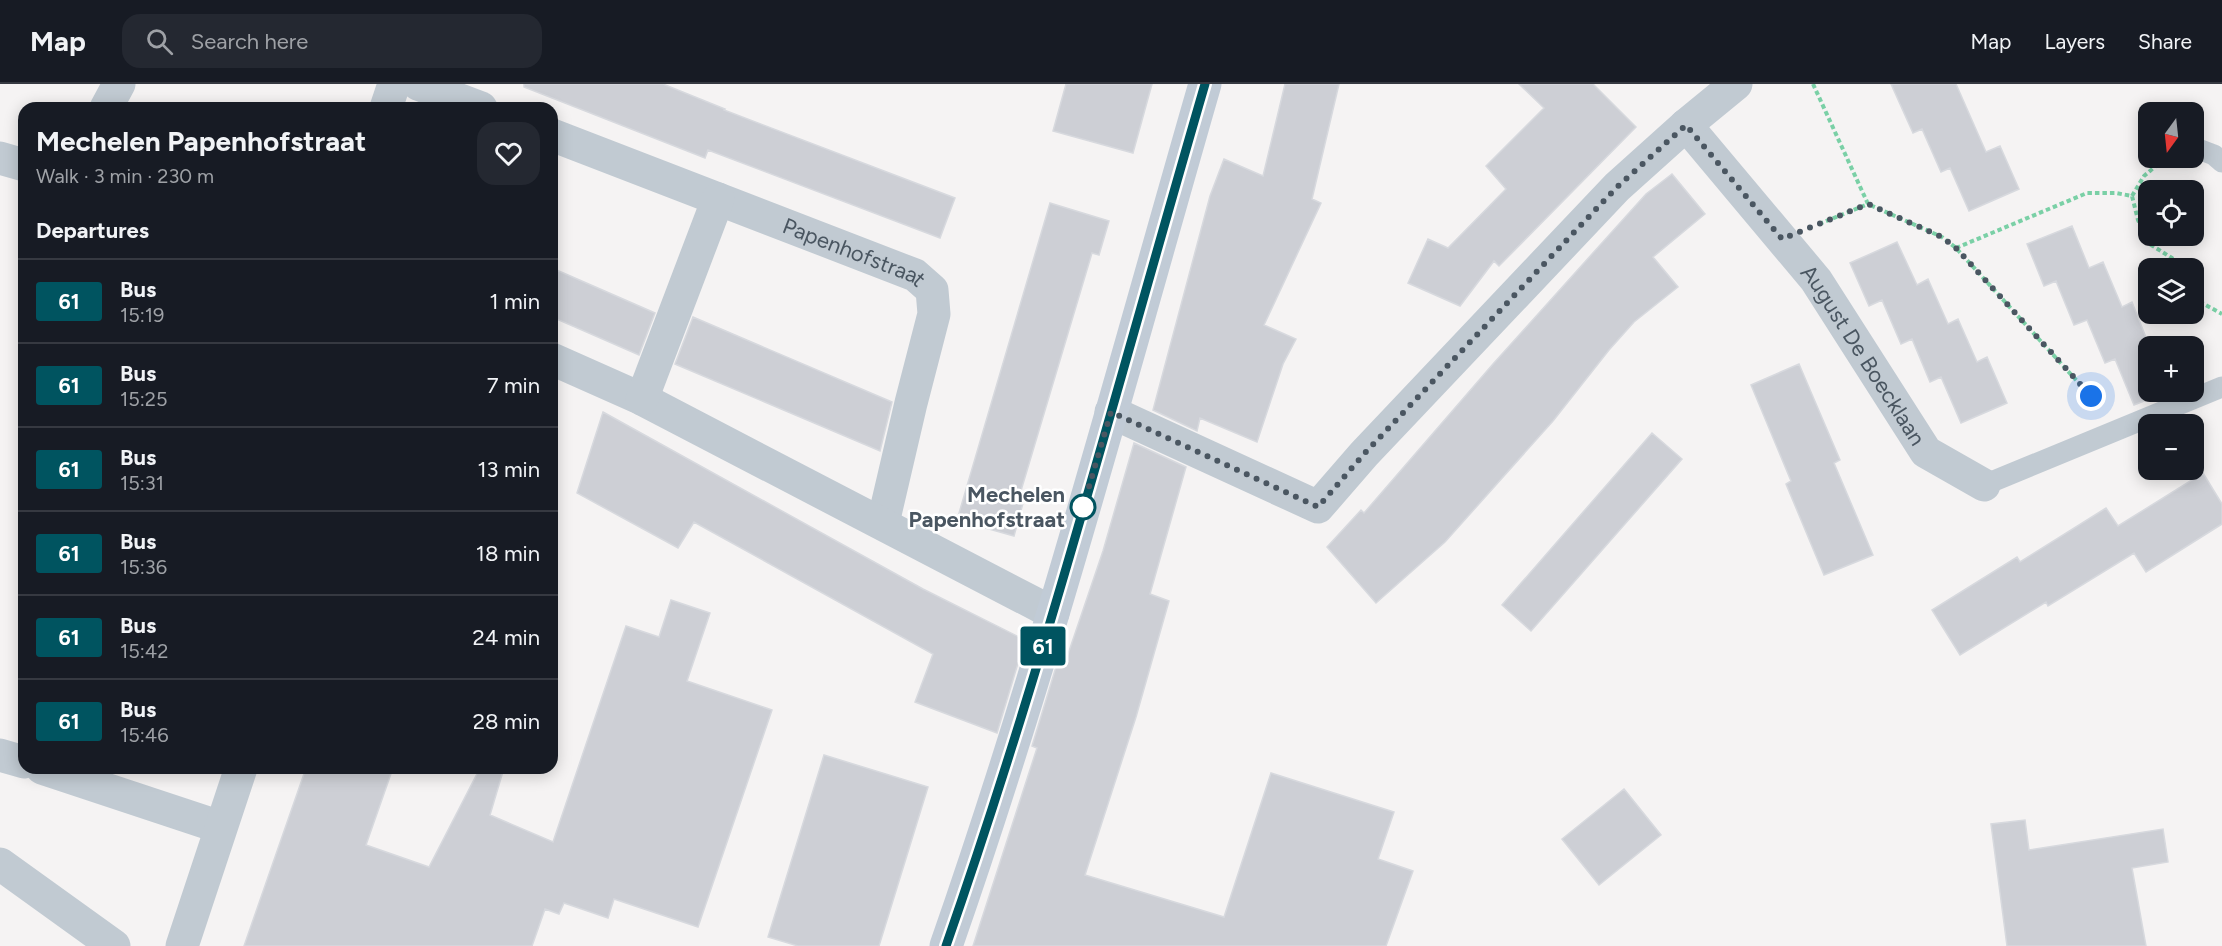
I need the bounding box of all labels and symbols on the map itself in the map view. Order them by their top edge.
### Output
north arrow [2138,102,2204,168]
street label: Papenhofstraat [779,212,931,292]
street label: August De Boecklaan [1795,259,1931,450]
your location [2076,381,2106,411]
place label: Mechelen Papenhofstraat [909,481,1065,533]
marker: Mechelen Papenhofstraat [1070,494,1096,520]
line badge: 61 [1016,626,1070,666]

